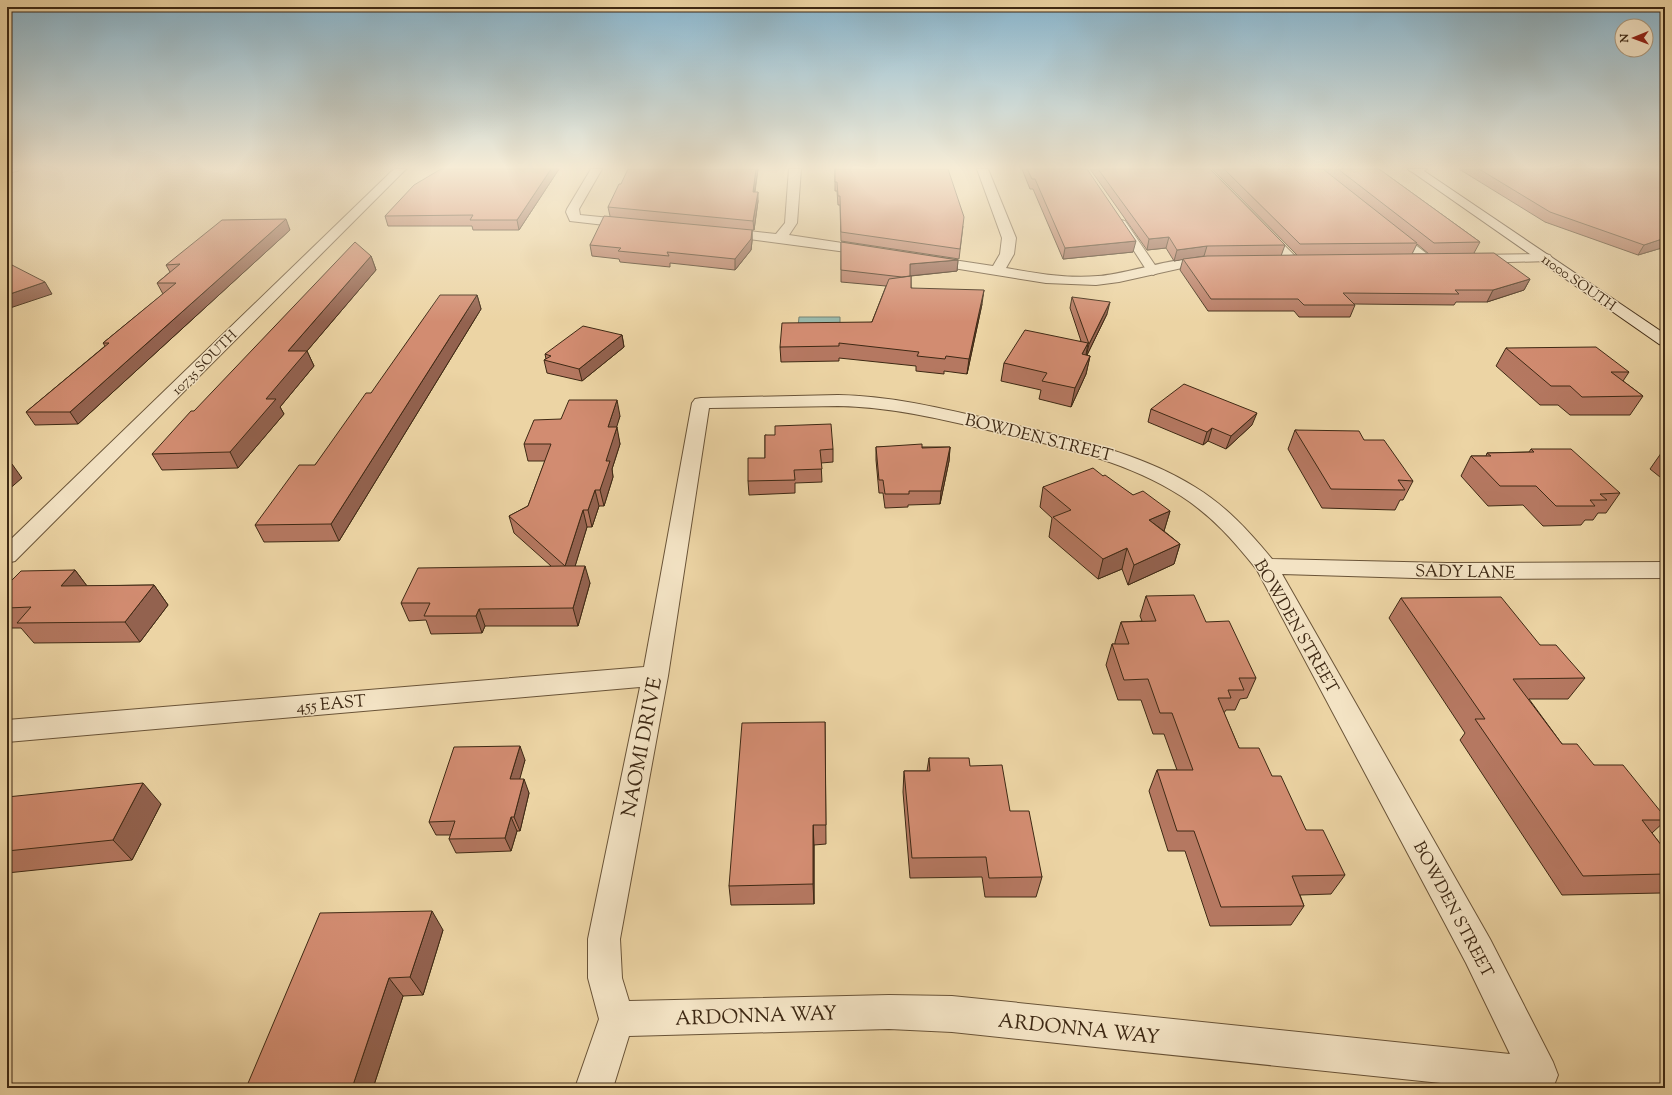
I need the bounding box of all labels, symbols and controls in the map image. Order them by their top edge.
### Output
north arrow [1614,18,1654,58]
text: N [1617,33,1633,44]
street label: 11000 SOUTH [1536,250,1619,317]
street label: 10735 SOUTH [168,326,243,401]
street label: BOWDEN STREET [962,409,1115,469]
street label: BOWDEN STREET [1247,555,1344,699]
street label: SADY LANE [1415,560,1515,586]
street label: NAOMI DRIVE [616,675,671,820]
street label: 455 EAST [295,690,367,720]
street label: BOWDEN STREET [1406,837,1498,982]
street label: ARDONNA WAY [674,1000,838,1035]
street label: ARDONNA WAY [997,1008,1161,1053]

